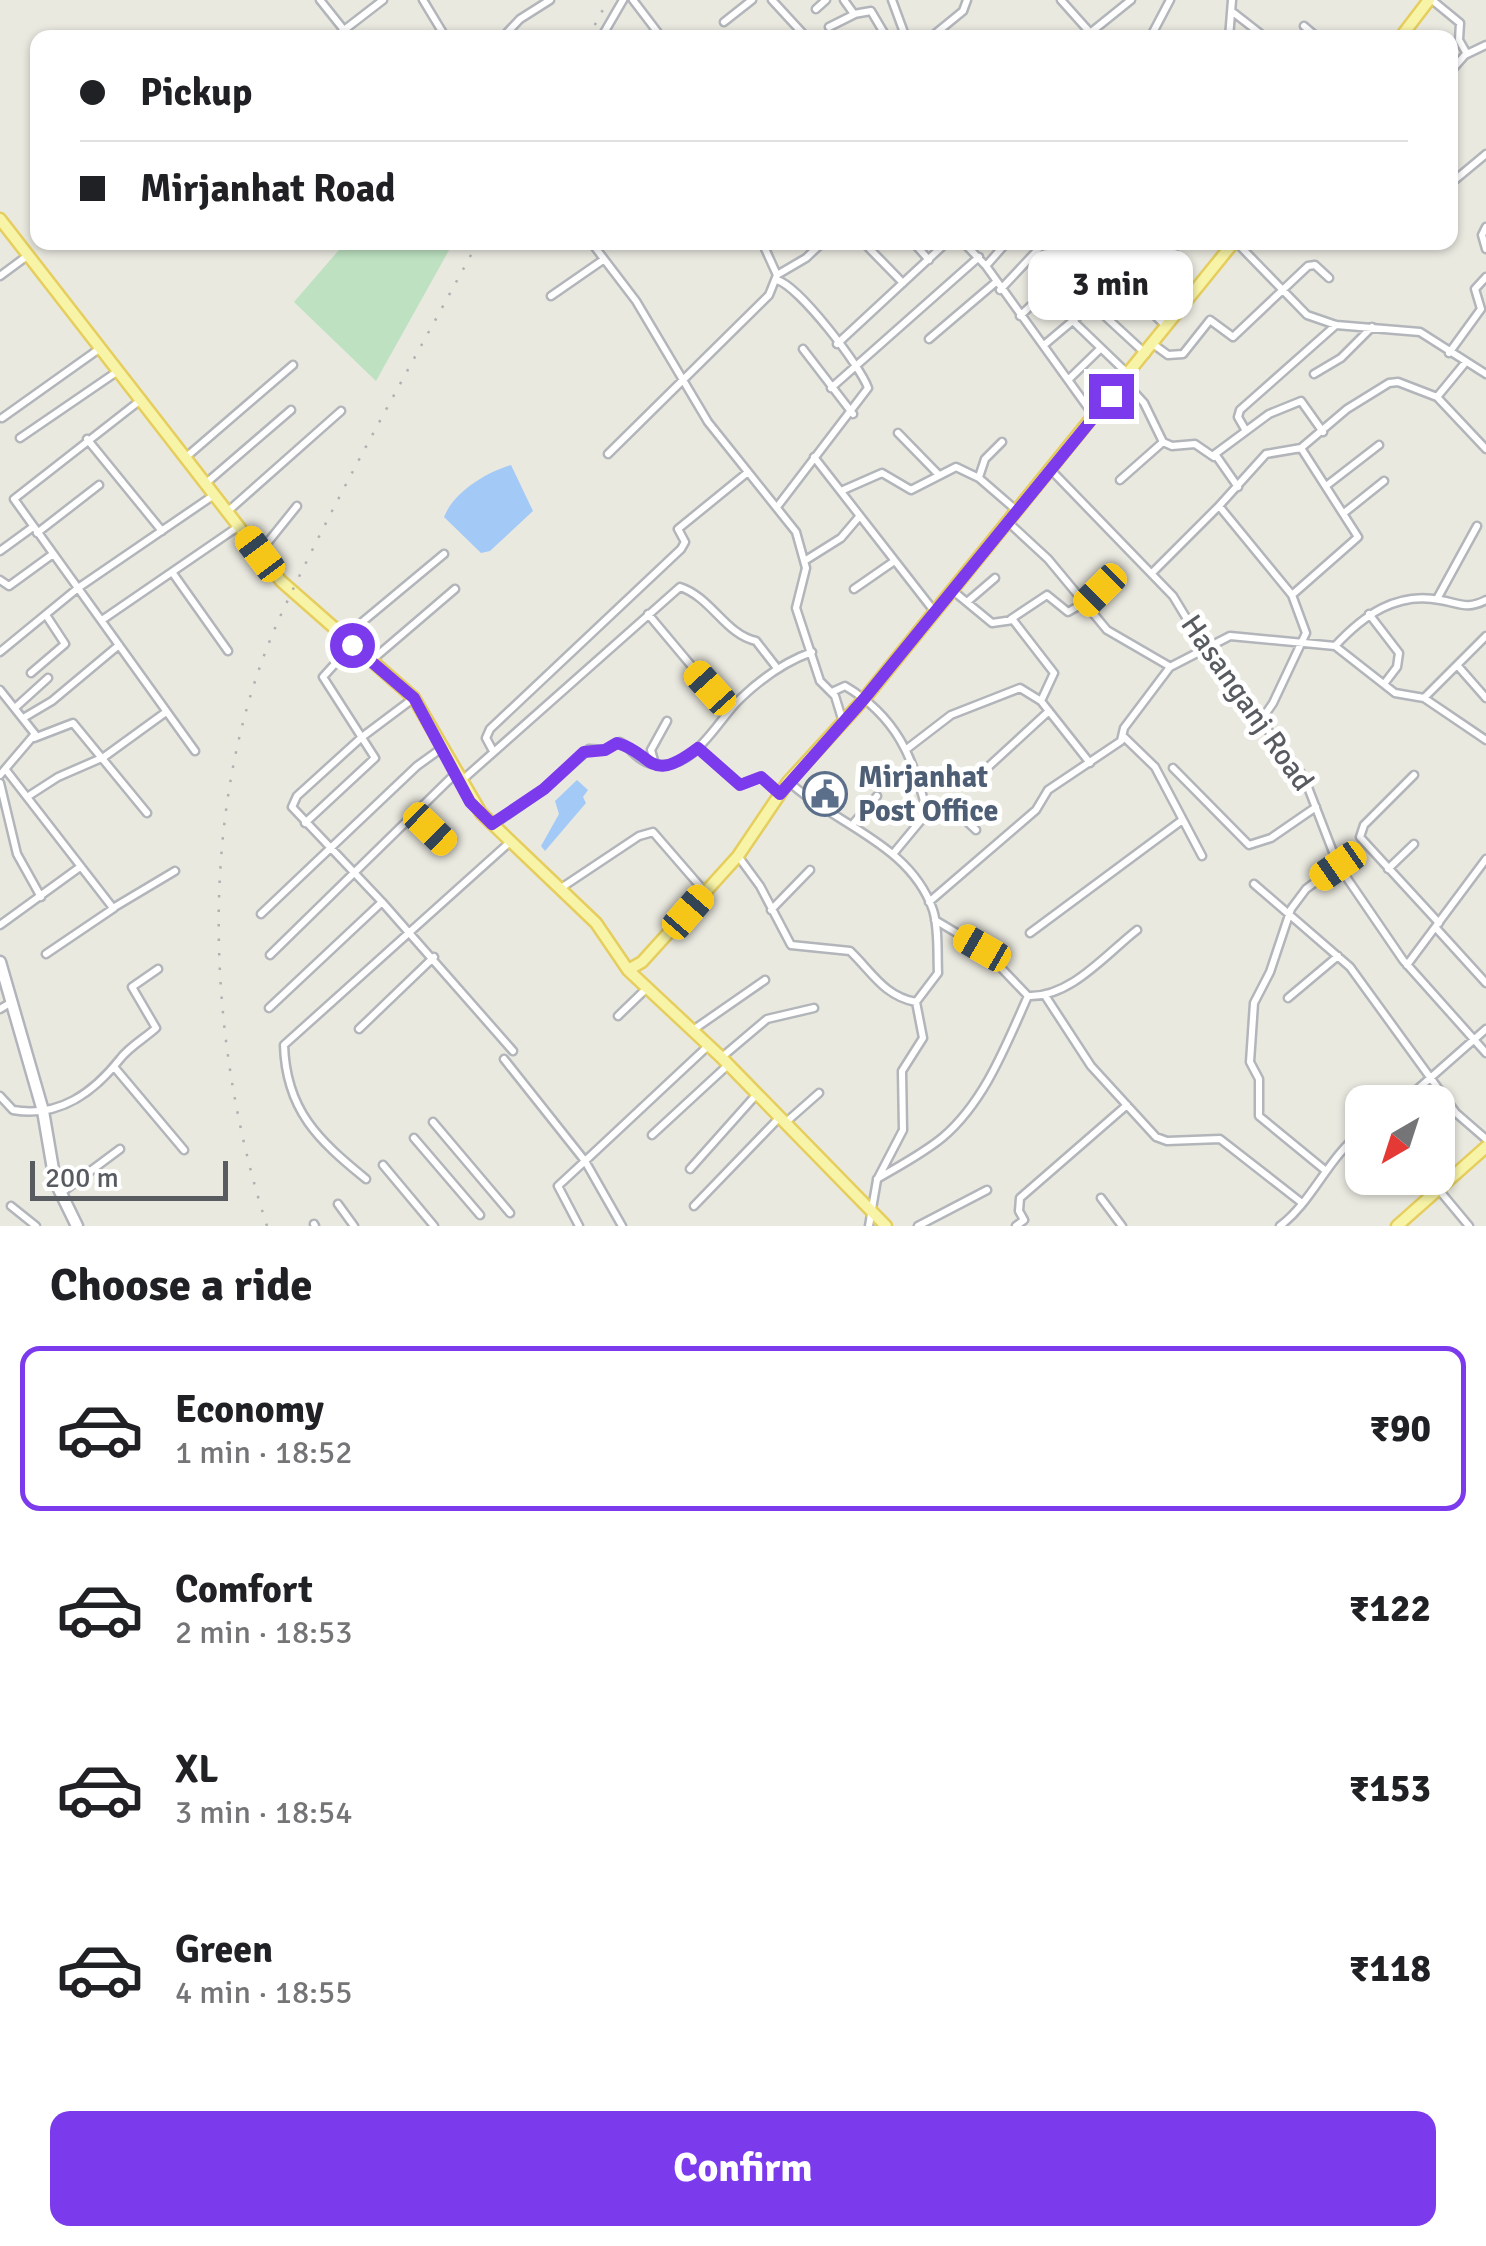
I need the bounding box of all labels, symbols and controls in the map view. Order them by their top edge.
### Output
text: Pickup [140,69,252,116]
text: Mirjanhat Road [140,165,396,212]
callout: 3 min [1028,251,1194,321]
text: 3 min [1072,265,1149,304]
route end [1089,374,1134,419]
car [230,521,290,587]
car [1068,558,1132,622]
street label: Hasanganj Road [1173,608,1321,798]
route start [330,623,375,668]
car [679,656,741,720]
place label: Mirjanhat Post Office [858,759,998,830]
public building icon: Mirjanhat Post Office [802,771,848,817]
car [398,797,462,861]
car [1305,837,1371,895]
car [657,880,719,944]
car [949,920,1015,976]
north arrow [1345,1085,1455,1195]
map controls [1345,1085,1455,1195]
scale bar [30,1156,228,1200]
text: 200 m [45,1161,119,1195]
text: Choose a ride [50,1258,313,1313]
icon: car [55,1384,145,1474]
text: Economy [175,1386,324,1433]
text: ₹90 [1369,1405,1431,1452]
text: 1 min · 18:52 [175,1433,353,1472]
icon: car [55,1564,145,1654]
text: Comfort [175,1566,313,1613]
text: ₹122 [1349,1585,1431,1632]
text: 2 min · 18:53 [175,1613,353,1652]
icon: car [55,1744,145,1834]
text: XL [175,1746,218,1793]
text: ₹153 [1349,1765,1431,1812]
text: 3 min · 18:54 [175,1793,353,1832]
icon: car [55,1924,145,2014]
text: Green [175,1926,273,1973]
text: ₹118 [1349,1945,1431,1992]
text: 4 min · 18:55 [175,1973,353,2012]
button: Confirm [50,2111,1436,2226]

